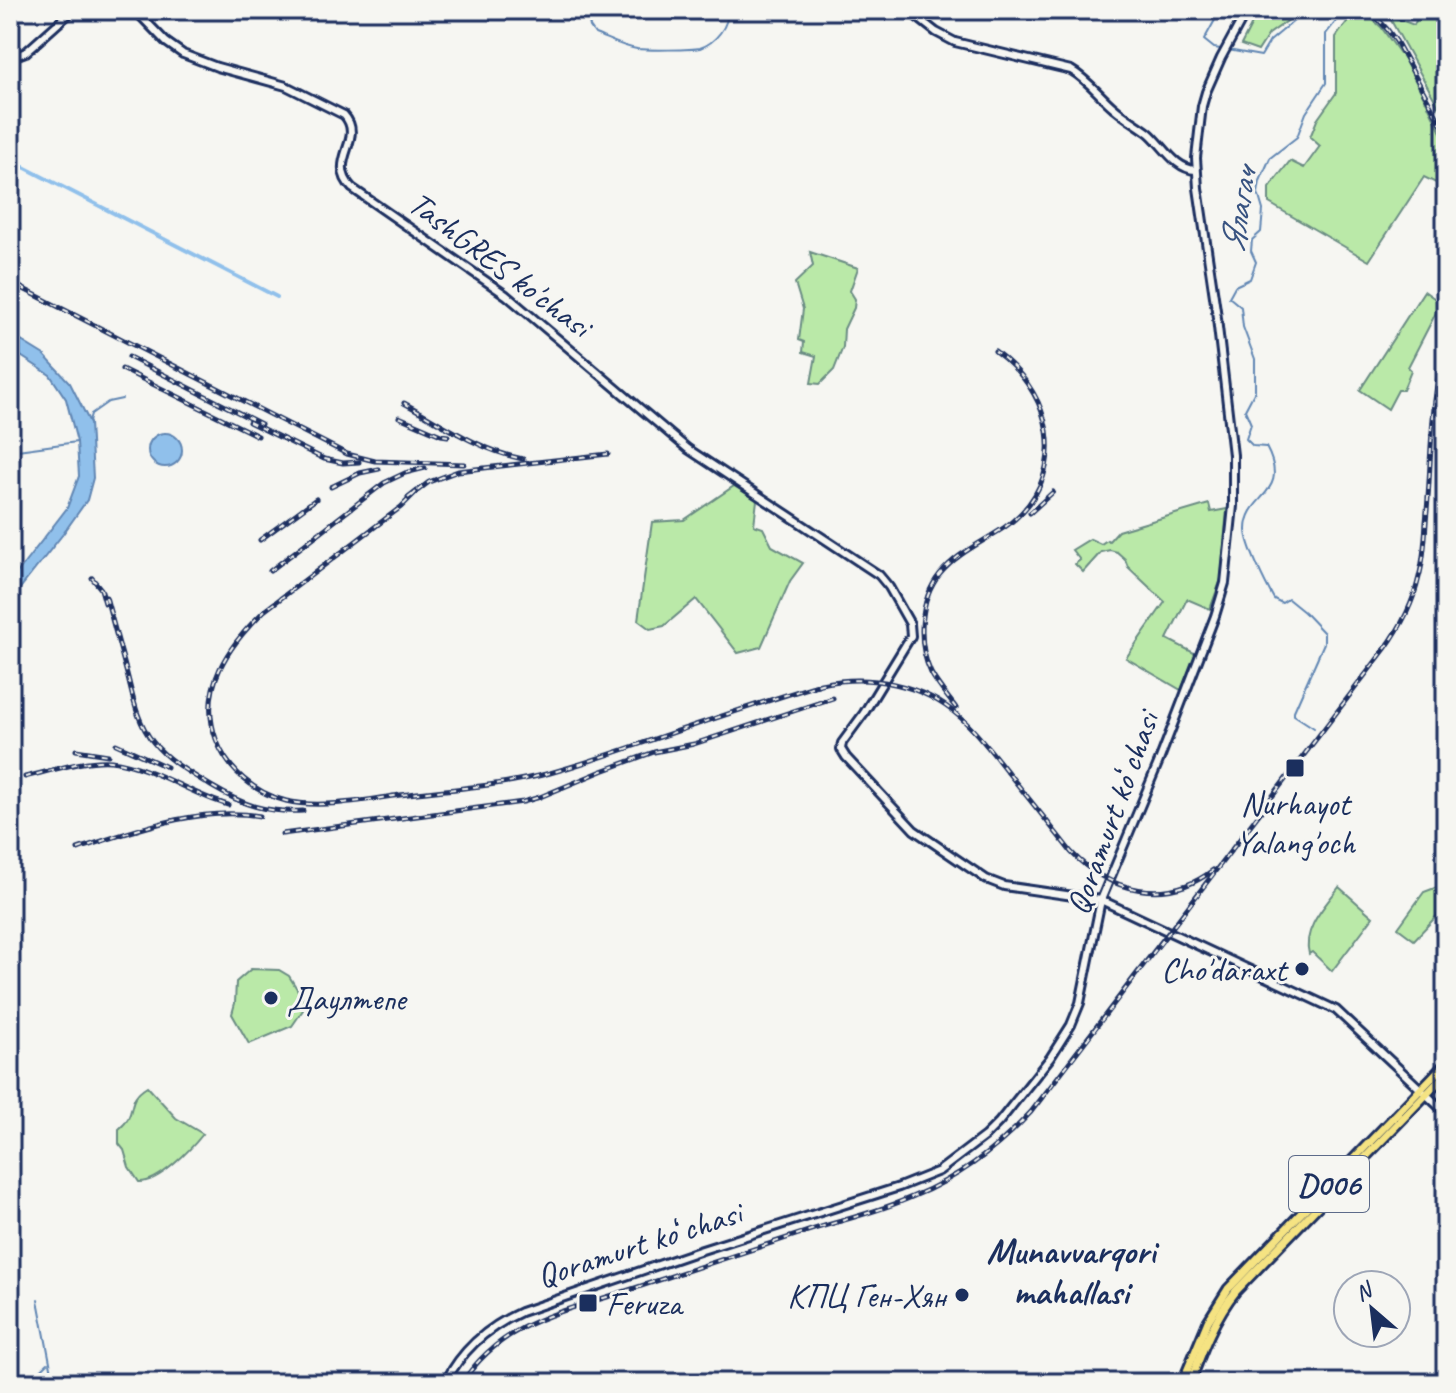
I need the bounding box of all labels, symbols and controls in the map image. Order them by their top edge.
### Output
water label: Ялагач [1209,159,1268,256]
street label: TashGRES ko'chasi [400,181,603,349]
street label: Qoramurt koʻchasi [1055,702,1170,920]
marker: Nurhayot Yalang'och [1284,757,1306,779]
place label: Nurhayot Yalang'och [1235,782,1356,864]
place label: Cho'daraxt [1161,948,1290,991]
marker: Cho'daraxt [1293,960,1311,978]
place label: Даултепе [287,977,409,1020]
marker: Даултепе [262,989,280,1007]
road number: D006 [1289,1156,1369,1212]
street label: Qoramurt koʻchasi [531,1190,750,1297]
district label: Munavvarqori mahallasi [987,1228,1159,1315]
north arrow [1332,1269,1412,1349]
place label: КПЦ Ген-Хян [787,1274,948,1317]
text: N [1350,1275,1379,1308]
place label: Feruza [606,1282,685,1325]
marker: КПЦ Ген-Хян [953,1286,971,1304]
marker: Feruza [577,1292,599,1314]

